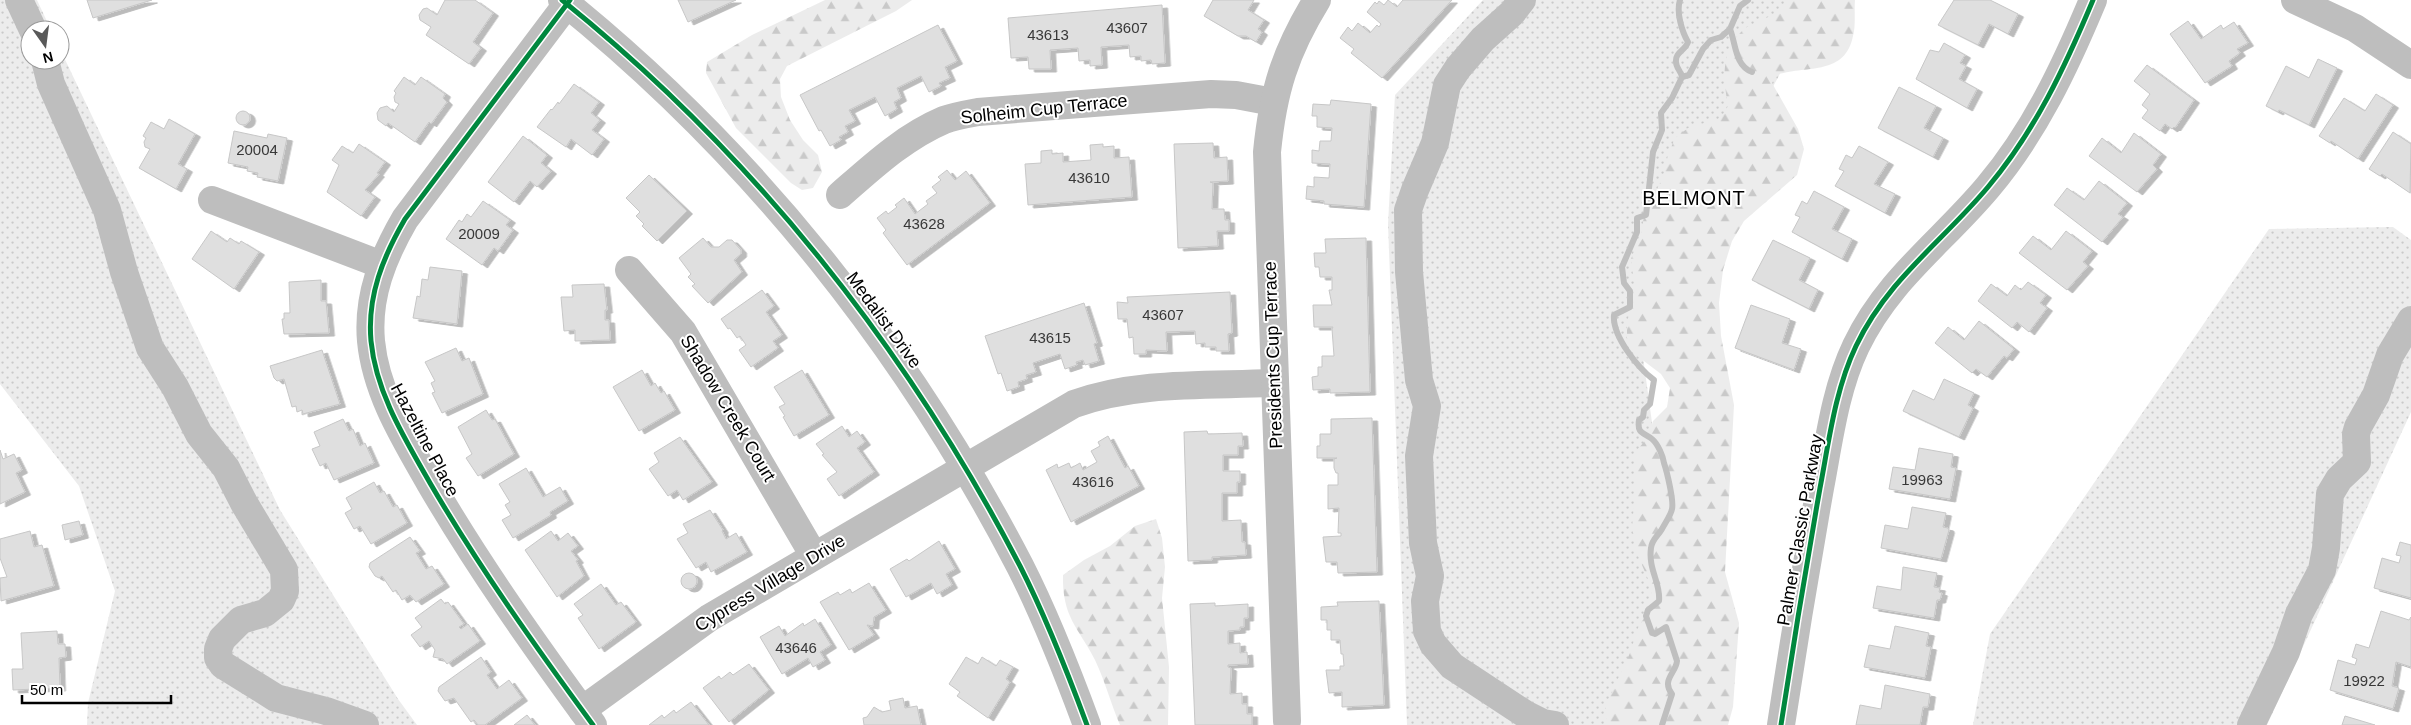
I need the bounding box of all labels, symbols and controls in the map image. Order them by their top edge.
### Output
house number: 43607 [1106,19,1148,36]
north arrow [20,20,70,70]
house number: 43613 [1027,26,1069,43]
text: N [41,49,55,67]
street label: Solheim Cup Terrace [960,90,1128,128]
house number: 20004 [236,141,278,158]
house number: 43610 [1068,169,1110,186]
district label: BELMONT [1642,187,1746,209]
house number: 43628 [903,215,945,232]
house number: 20009 [458,225,500,242]
street label: Presidents Cup Terrace [1260,261,1286,449]
street label: Medalist Drive [842,268,926,372]
house number: 43607 [1142,306,1184,323]
house number: 43615 [1029,329,1071,346]
street label: Shadow Creek Court [676,331,780,485]
street label: Hazeltine Place [387,380,463,500]
street label: Palmer Classic Parkway [1773,433,1827,627]
house number: 19963 [1901,471,1943,488]
house number: 43616 [1072,473,1114,490]
street label: Cypress Village Drive [691,530,849,636]
house number: 43646 [775,639,817,656]
scale bar [22,672,171,704]
house number: 19922 [2343,672,2385,689]
text: 50 m [30,681,63,698]

